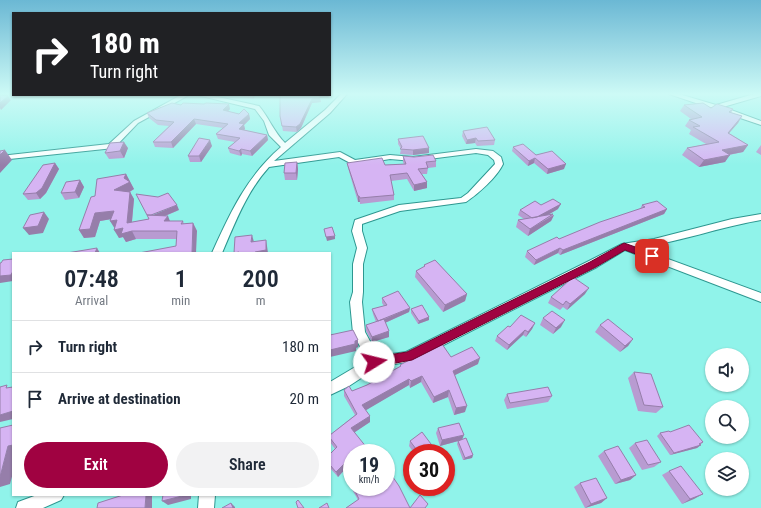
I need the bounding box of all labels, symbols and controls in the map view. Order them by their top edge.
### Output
text: 180 m [90,27,160,60]
icon: right [24,28,76,80]
text: Turn right [90,61,158,82]
pin [635,239,669,273]
icon: arrive [641,245,663,267]
text: 07:48 [64,265,119,293]
text: 1 [175,265,187,293]
text: 200 [243,265,279,293]
text: Arrival [75,293,108,308]
text: min [171,293,190,308]
text: m [256,293,266,308]
icon: right [24,336,46,358]
text: Turn right [58,338,117,356]
text: 180 m [282,338,319,356]
position arrow [353,341,395,383]
map controls [705,348,749,496]
button: sound [705,348,749,392]
icon: arrive [24,388,46,410]
text: Arrive at destination [58,390,181,408]
text: 20 m [289,390,319,408]
button: search [705,400,749,444]
button: Exit [24,442,168,488]
button: Share [176,442,319,488]
speed limit sign: 30 [403,444,455,496]
button: layers [705,452,749,496]
text: 19 [359,453,379,477]
text: km/h [359,474,379,485]

